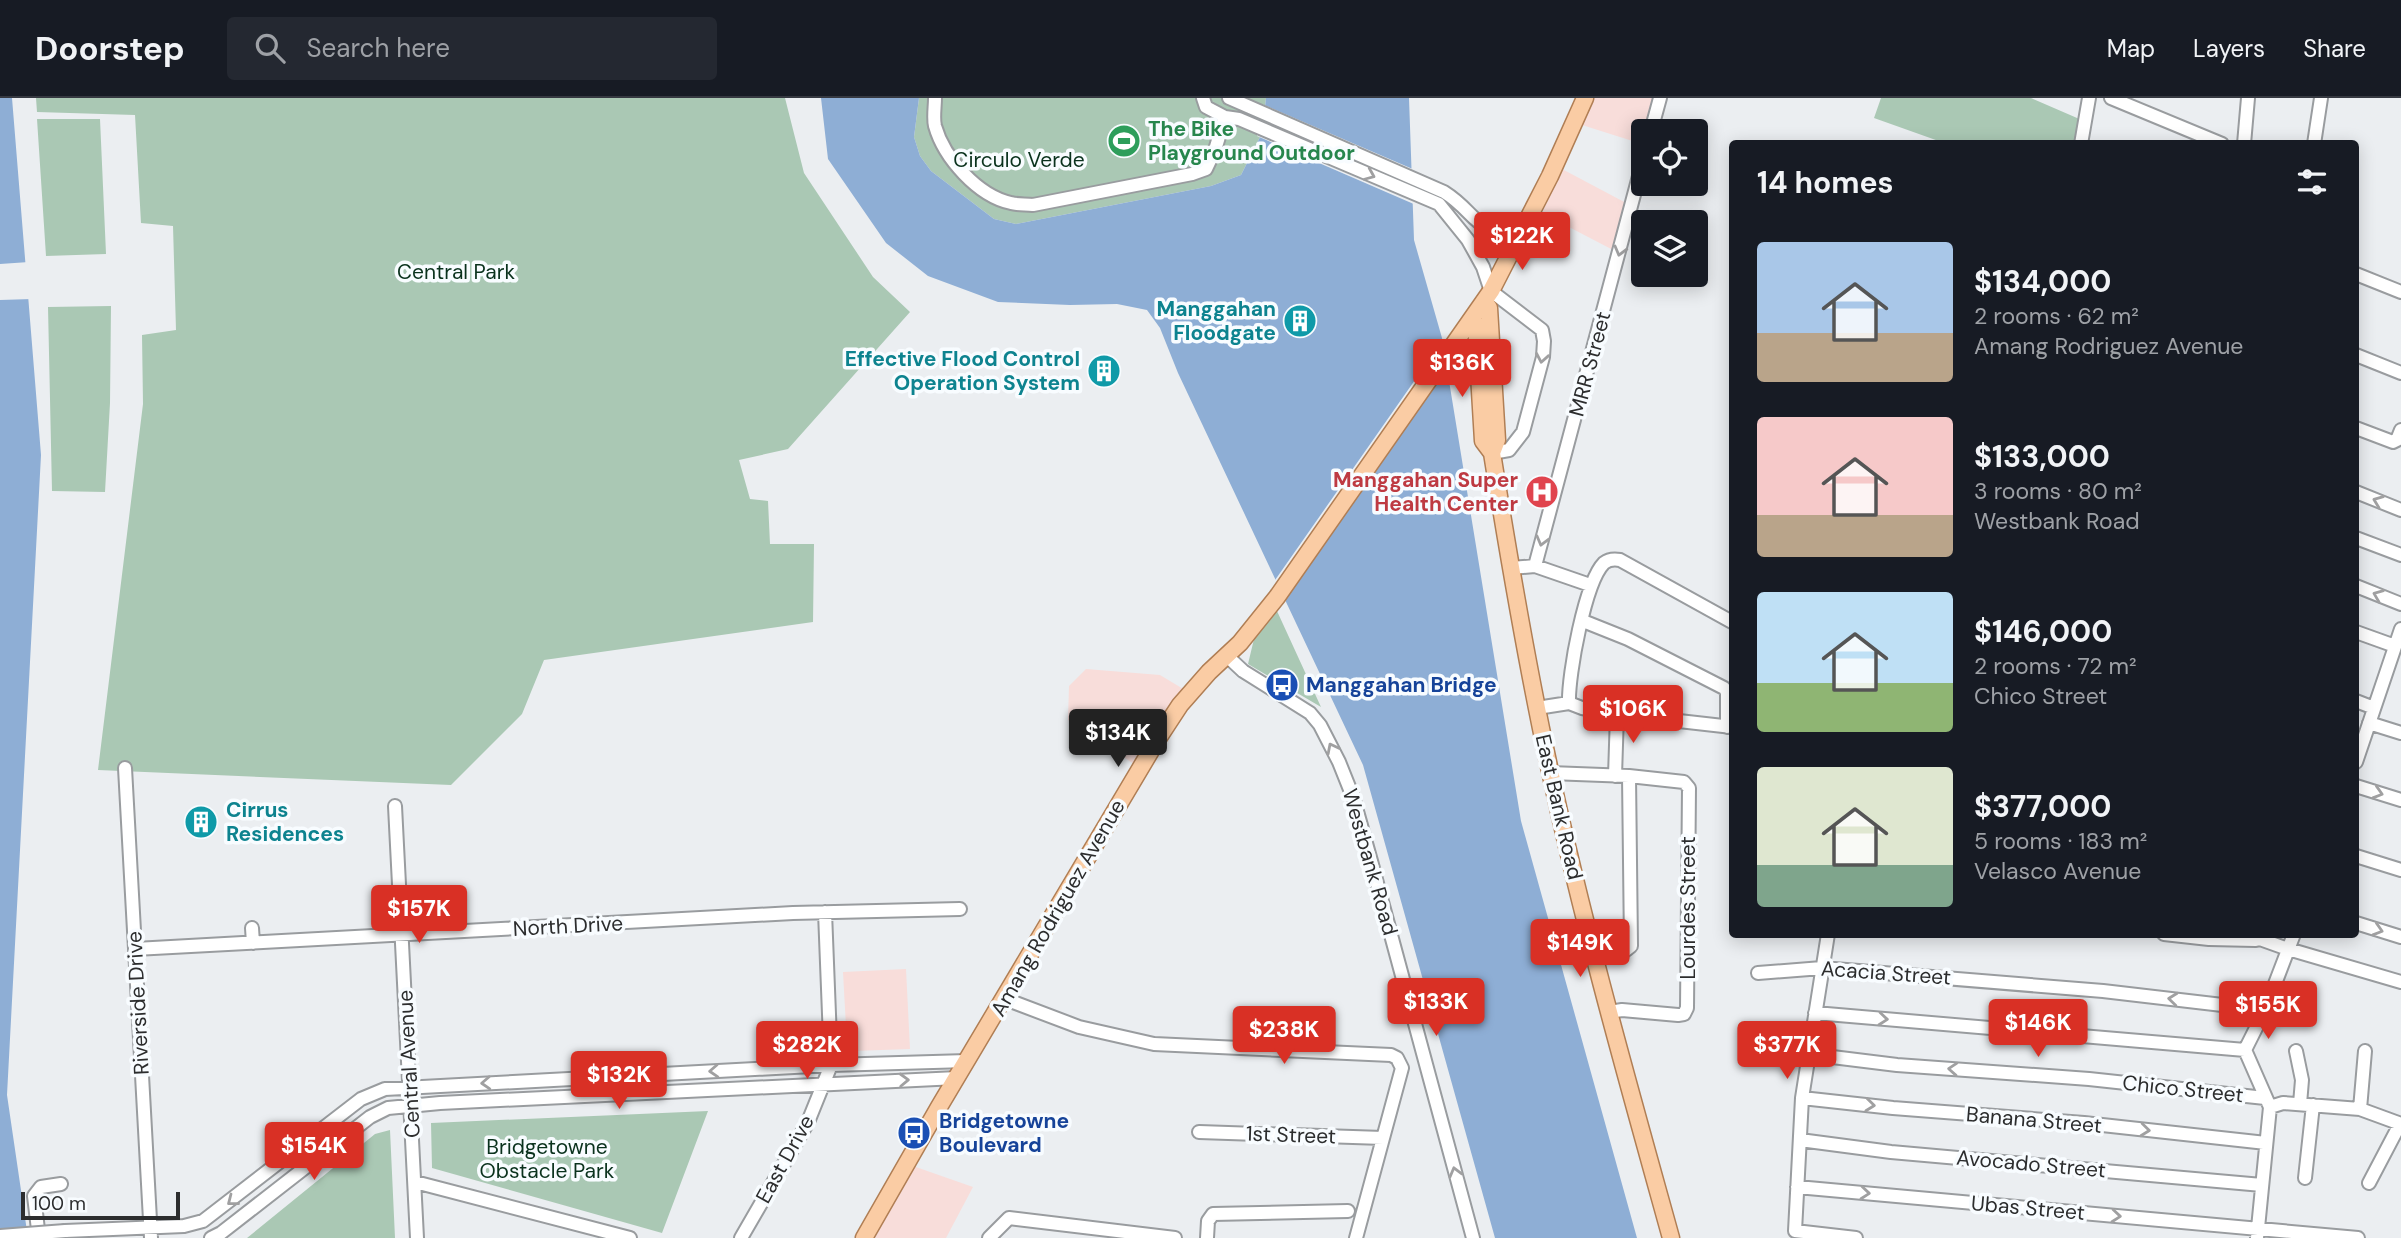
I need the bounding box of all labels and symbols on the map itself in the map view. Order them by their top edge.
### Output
place label: The Bike Playground Outdoor [1148,115,1355,167]
sports icon: The Bike Playground Outdoor [1105,122,1143,160]
park label: Circulo Verde [953,146,1085,174]
one-way arrow [1362,167,1375,181]
pin: $122K [1473,212,1571,272]
one-way arrow [1614,245,1628,257]
park label: Central Park [397,258,516,286]
place label: Manggahan Floodgate [1157,295,1276,347]
building icon: Manggahan Floodgate [1281,302,1319,340]
street label: MRR Street [1563,308,1617,420]
pin: $136K [1413,340,1511,399]
place label: Effective Flood Control Operation System [845,345,1080,397]
building icon: Effective Flood Control Operation System [1085,352,1123,390]
one-way arrow [1535,352,1550,364]
place label: Manggahan Super Health Center [1333,466,1518,518]
hospital icon: Manggahan Super Health Center [1523,473,1561,511]
one-way arrow [2373,496,2385,510]
one-way arrow [1536,535,1550,547]
one-way arrow [2373,589,2385,603]
bus stop icon: Manggahan Bridge [1263,666,1301,704]
place label: Manggahan Bridge [1306,671,1497,699]
pin: $106K [1584,686,1682,745]
pin: $134K [1069,710,1167,769]
street label: East Bank Road [1529,732,1589,882]
one-way arrow [1326,743,1340,755]
street label: Westbank Road [1336,785,1404,939]
one-way arrow [2372,785,2384,800]
street label: Amang Rodriguez Avenue [984,794,1132,1022]
place label: Cirrus Residences [226,796,344,848]
building icon: Cirrus Residences [182,803,220,841]
street label: Lourdes Street [1674,836,1702,980]
pin: $157K [370,886,468,945]
street label: North Drive [512,909,624,943]
pin: $149K [1531,920,1629,979]
one-way arrow [2372,921,2384,936]
street label: Riverside Drive [120,930,156,1076]
street label: Acacia Street [1820,954,1952,992]
pin: $133K [1387,978,1485,1038]
pin: $155K [2219,982,2317,1041]
street label: Central Avenue [391,989,427,1139]
one-way arrow [2167,992,2179,1007]
pin: $146K [1989,1000,2087,1059]
pin: $238K [1235,1006,1333,1066]
one-way arrow [1878,1011,1889,1026]
pin: $282K [758,1021,856,1081]
pin: $377K [1738,1021,1836,1081]
pin: $132K [570,1052,668,1111]
one-way arrow [1947,1062,1958,1077]
one-way arrow [708,1063,719,1078]
street label: Chico Street [2121,1069,2245,1109]
one-way arrow [898,1072,909,1087]
one-way arrow [481,1075,492,1090]
one-way arrow [1864,1098,1875,1113]
street label: Banana Street [1965,1100,2103,1140]
place label: Bridgetowne Boulevard [939,1107,1069,1159]
street label: East Drive [749,1110,821,1208]
bus stop icon: Bridgetowne Boulevard [895,1114,933,1152]
street label: 1st Street [1246,1119,1336,1151]
pin: $154K [265,1122,363,1182]
one-way arrow [2140,1122,2151,1137]
park label: Bridgetowne Obstacle Park [480,1133,615,1185]
street label: Avocado Street [1955,1144,2107,1184]
one-way arrow [1449,1166,1463,1178]
one-way arrow [1859,1186,1871,1201]
scale bar [21,1189,180,1221]
street label: Ubas Street [1970,1189,2086,1227]
one-way arrow [228,1192,240,1205]
one-way arrow [2111,1208,2122,1223]

